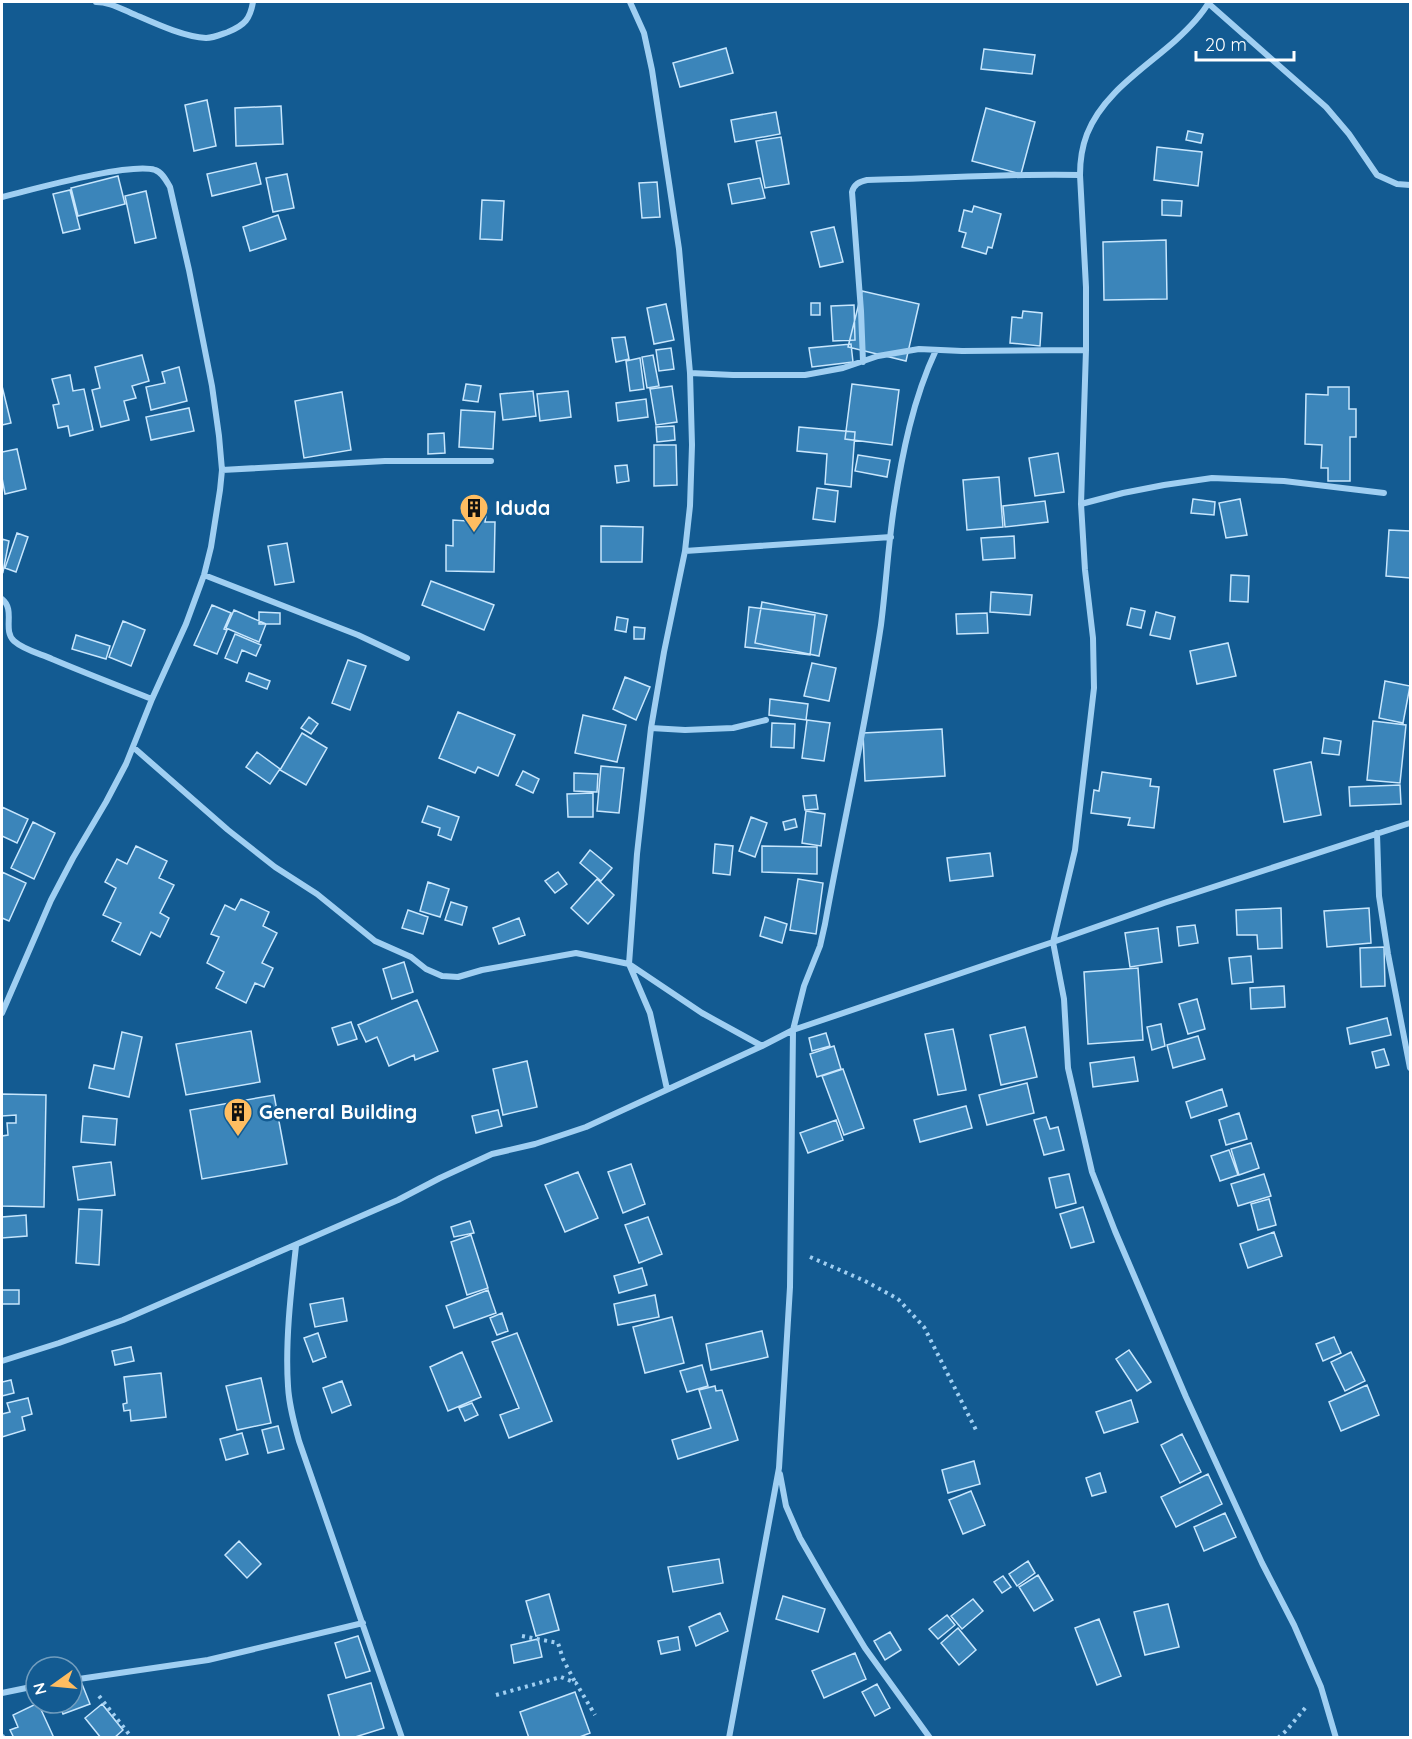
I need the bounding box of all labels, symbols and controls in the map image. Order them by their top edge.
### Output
scale bar [1196,24,1294,62]
text: 20 m [1205,33,1247,56]
building icon: Iduda [458,492,490,534]
place label: Iduda [495,495,550,520]
building icon: General Building [222,1096,254,1138]
place label: General Building [259,1099,417,1124]
north arrow [24,1655,84,1715]
text: N [28,1681,51,1697]

